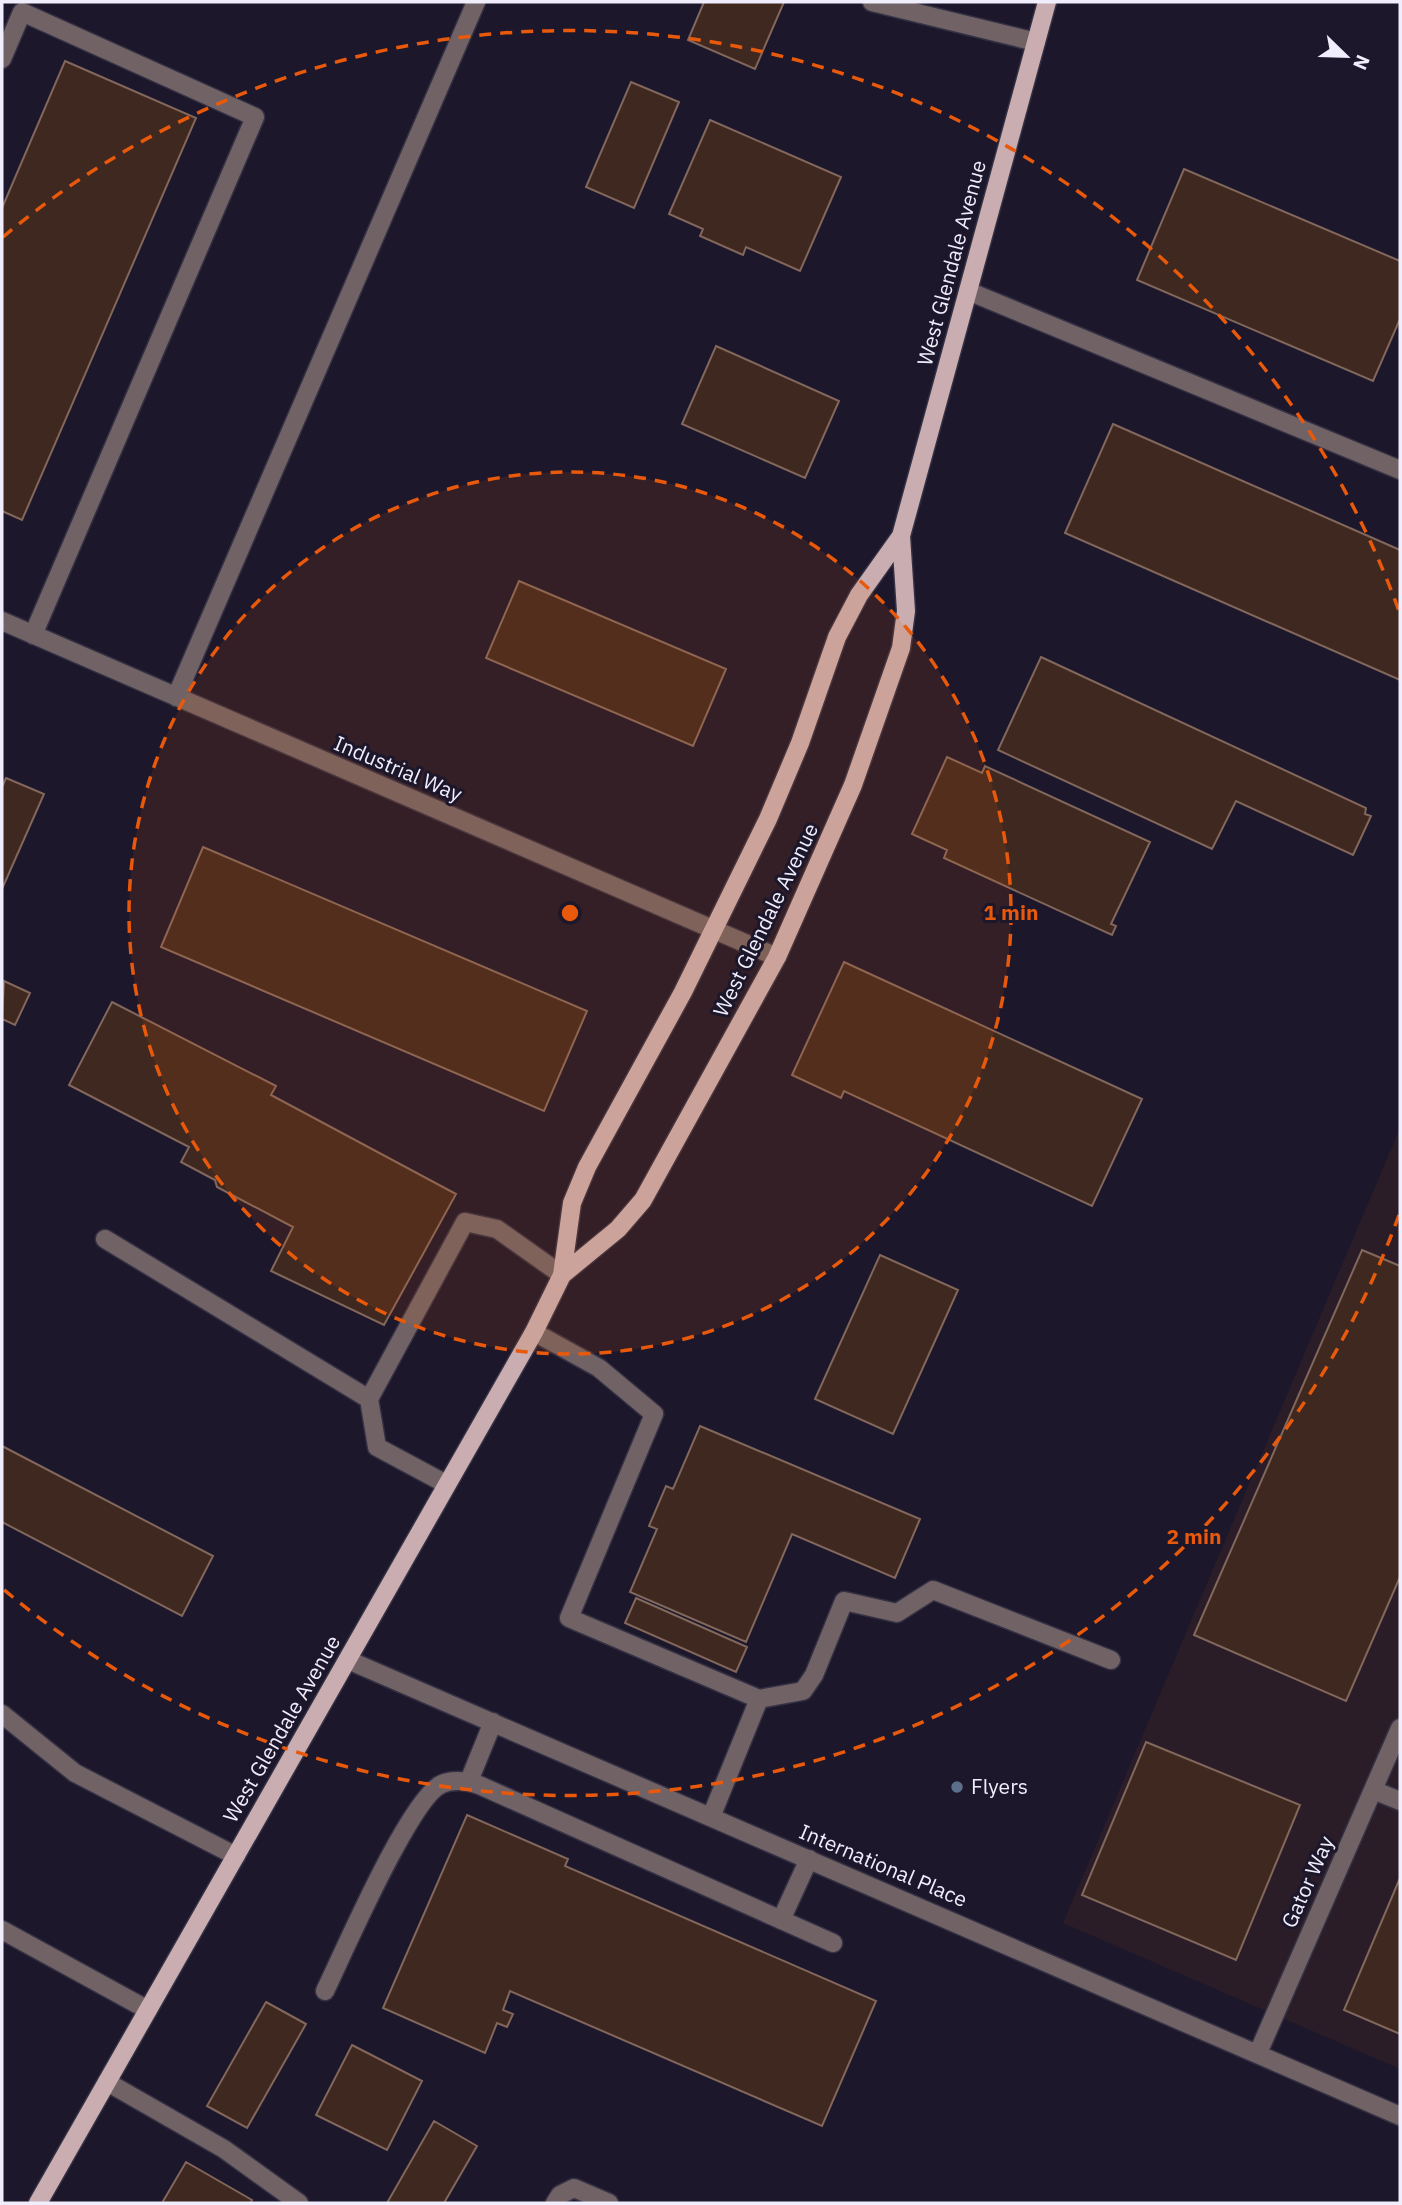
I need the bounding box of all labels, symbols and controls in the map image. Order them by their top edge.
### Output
north arrow [1311,21,1381,91]
text: N [1348,52,1375,74]
street label: West Glendale Avenue [910,157,992,369]
street label: Industrial Way [330,728,467,808]
street label: West Glendale Avenue [706,818,824,1021]
text: 1 min [984,898,1038,926]
centre of rings [558,901,582,925]
text: 2 min [1167,1522,1221,1550]
street label: West Glendale Avenue [216,1630,346,1827]
place label: Flyers [971,1772,1028,1800]
marker: Flyers [949,1779,965,1795]
street label: International Place [795,1817,972,1913]
street label: Gator Way [1274,1831,1340,1932]

